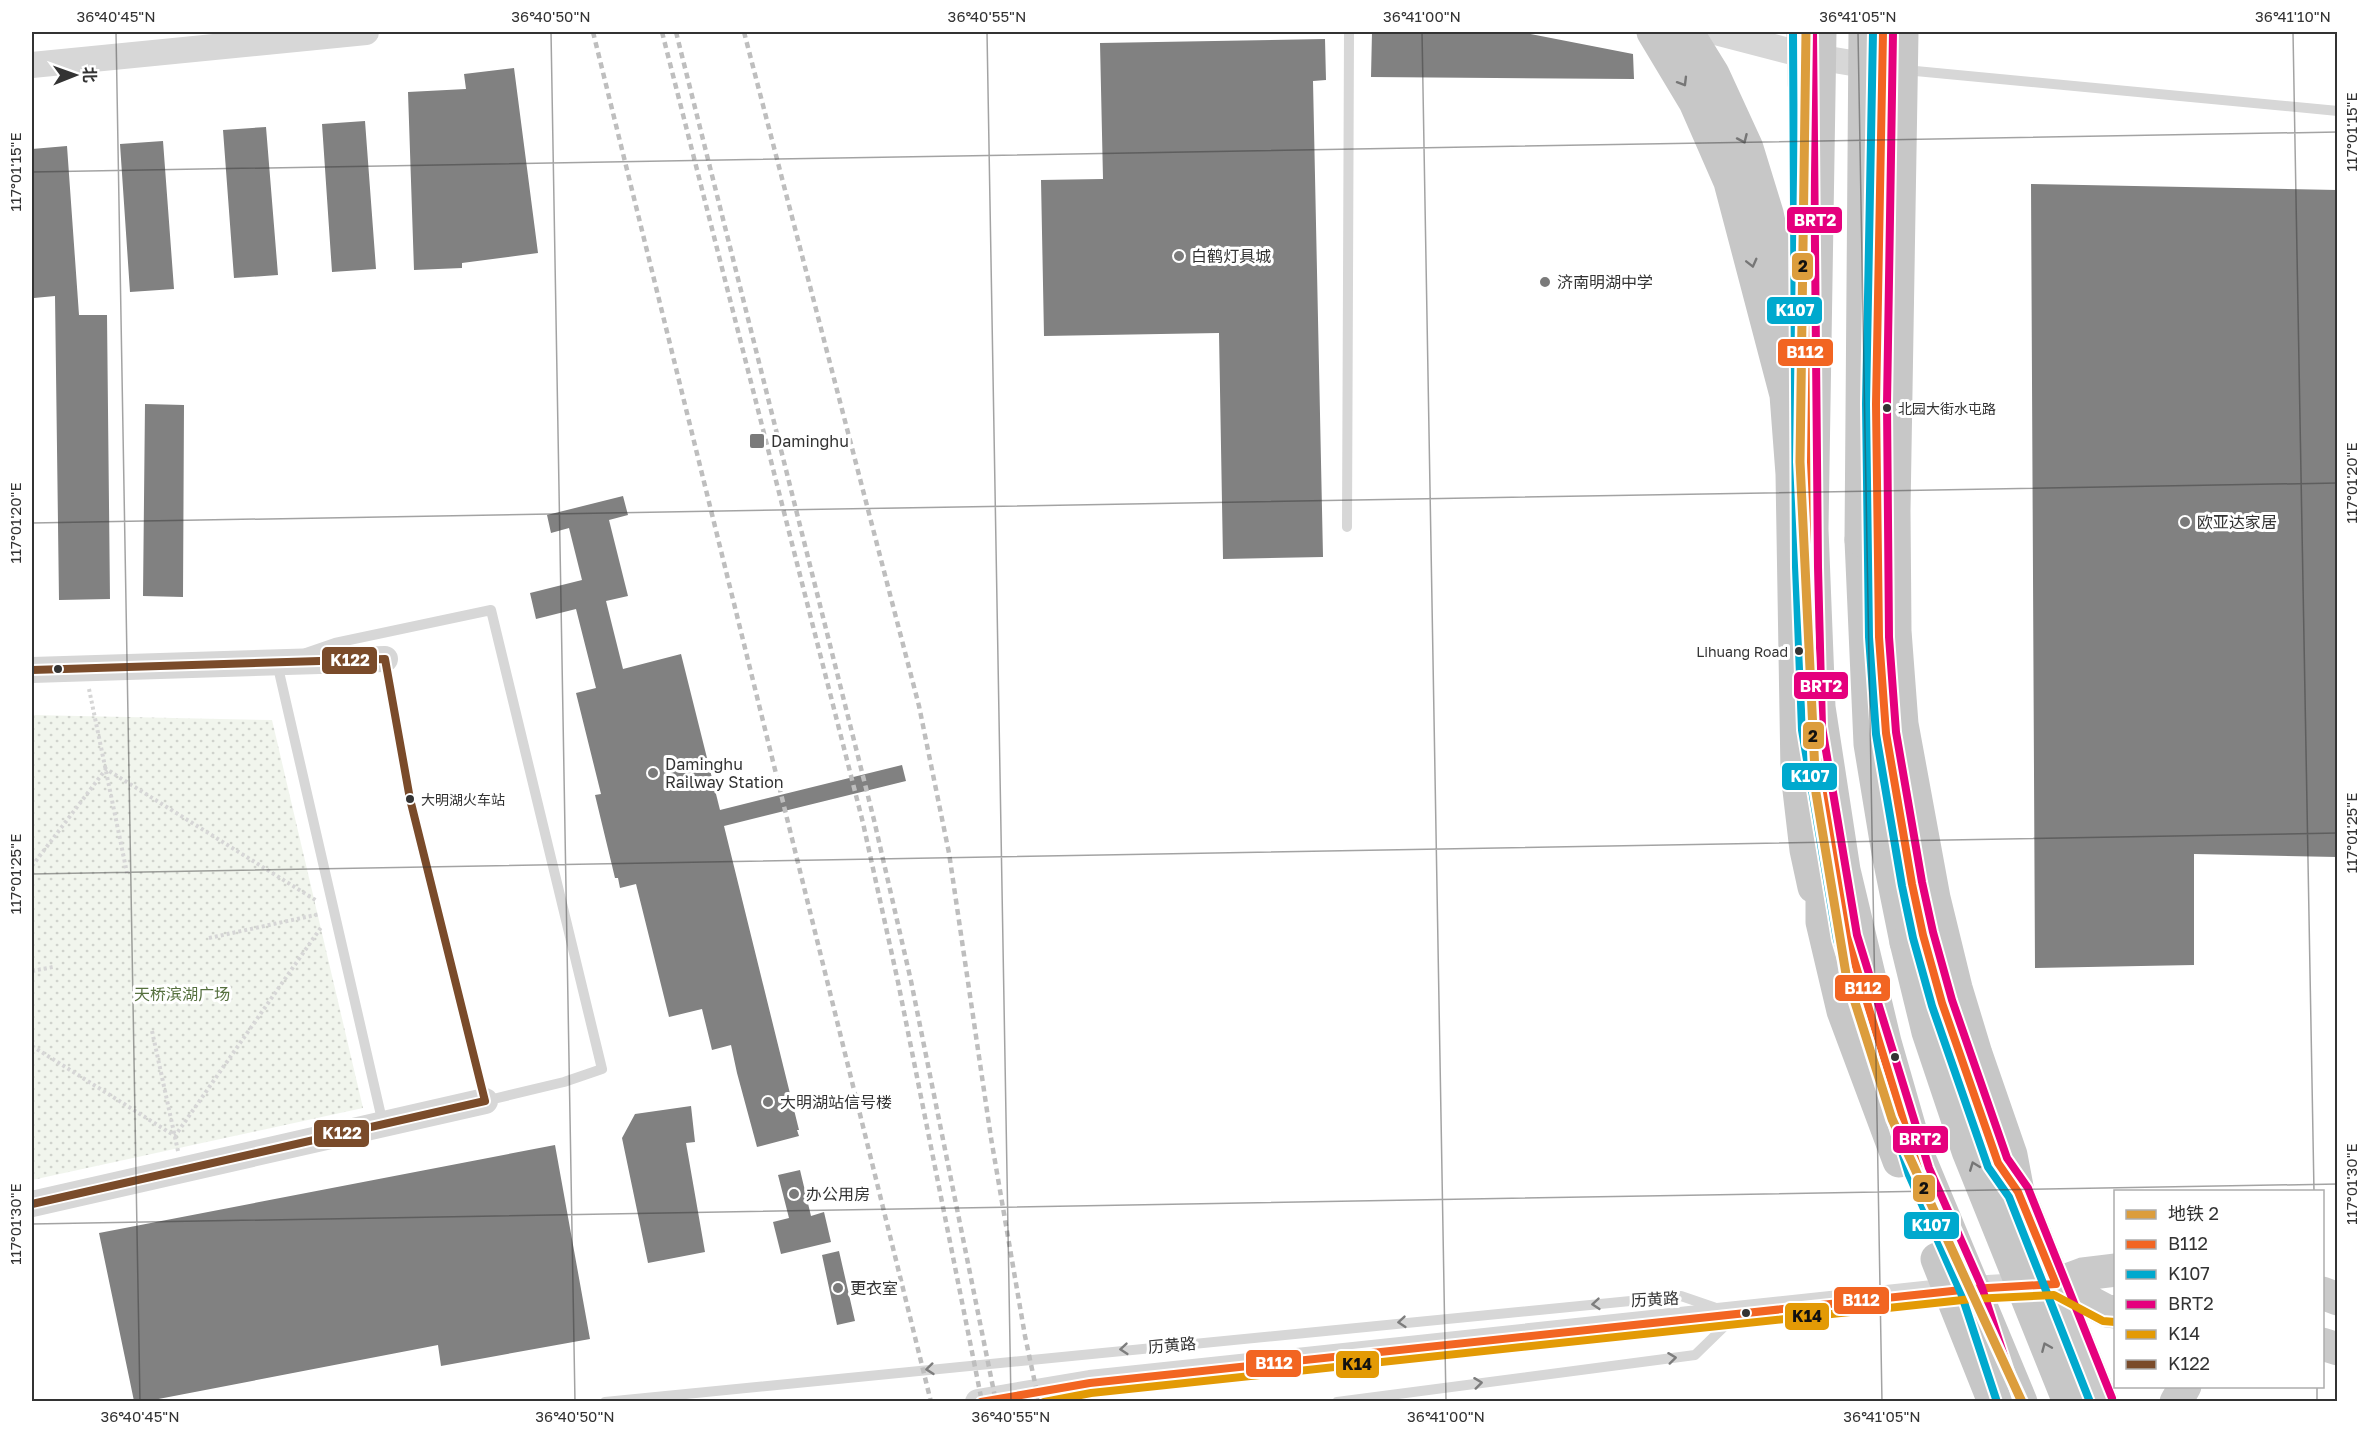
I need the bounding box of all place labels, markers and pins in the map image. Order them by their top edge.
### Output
place label: 白鹤灯具城 [1191,246,1271,266]
marker: 白鹤灯具城 [1172,249,1186,263]
place label: 济南明湖中学 [1557,272,1653,292]
marker: 济南明湖中学 [1538,275,1552,289]
place label: 北园大街水屯路 [1898,400,1996,417]
marker: 北园大街水屯路 [1881,402,1893,414]
place label: Daminghu [771,431,849,451]
marker: Daminghu [748,432,766,450]
place label: 欧亚达家居 [2197,512,2277,532]
marker: 欧亚达家居 [2178,515,2192,529]
place label: Lihuang Road [1696,643,1788,660]
marker: Lihuang Road [1793,645,1805,657]
unlabelled marker [52,663,64,675]
place label: Daminghu Railway Station [665,754,784,792]
marker: Daminghu Railway Station [646,766,660,780]
place label: 大明湖火车站 [421,791,505,808]
marker: 大明湖火车站 [404,793,416,805]
unlabelled marker [1889,1051,1901,1063]
place label: 大明湖站信号楼 [780,1092,892,1112]
marker: 大明湖站信号楼 [761,1095,775,1109]
place label: 办公用房 [806,1184,870,1204]
marker: 办公用房 [787,1187,801,1201]
place label: 更衣室 [850,1278,898,1298]
marker: 更衣室 [831,1281,845,1295]
unlabelled marker [1740,1307,1752,1319]

